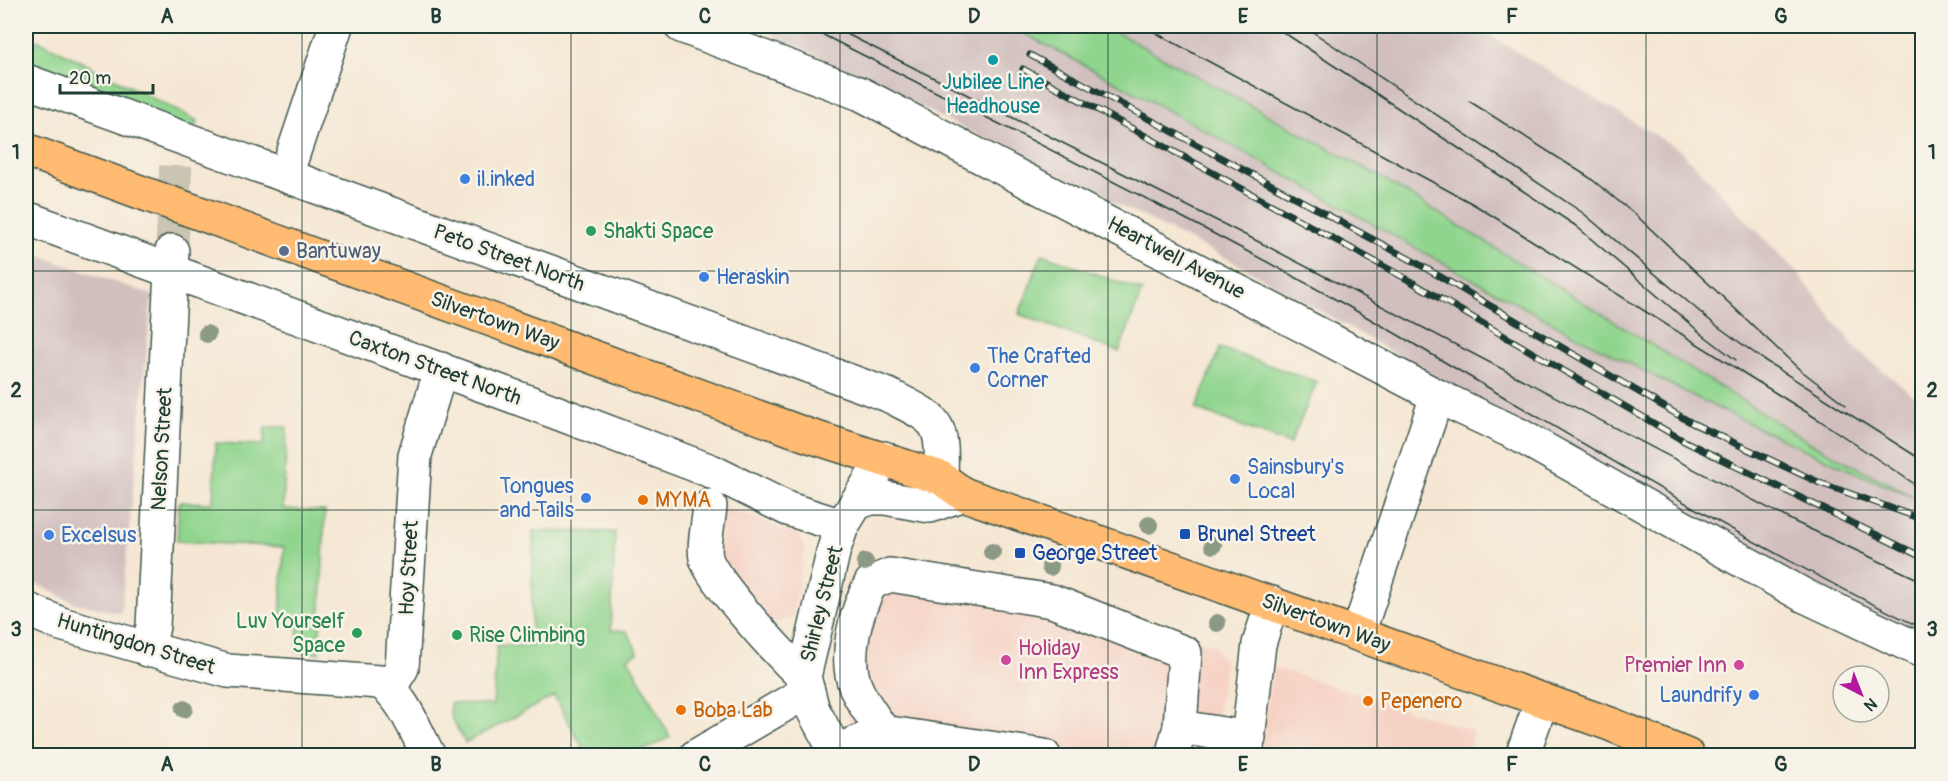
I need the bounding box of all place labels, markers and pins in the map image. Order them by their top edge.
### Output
marker: Jubilee Line Headhouse [986,53,1000,67]
place label: Jubilee Line Headhouse [942,69,1045,120]
place label: il.inked [477,166,535,193]
marker: il.inked [458,172,472,186]
place label: Shakti Space [603,218,714,245]
marker: Shakti Space [584,224,598,238]
place label: Bantuway [296,238,381,265]
marker: Bantuway [277,244,291,258]
place label: Heraskin [716,264,790,291]
marker: Heraskin [697,270,711,284]
place label: The Crafted Corner [987,343,1091,394]
marker: The Crafted Corner [968,361,982,375]
place label: Sainsbury's Local [1247,454,1344,505]
marker: Sainsbury's Local [1228,472,1242,486]
place label: Tongues and Tails [499,473,575,524]
place label: MYMA [655,487,711,514]
marker: Tongues and Tails [579,491,593,505]
marker: MYMA [636,493,650,507]
place label: Brunel Street [1197,521,1316,548]
place label: Excelsus [61,522,137,549]
marker: Brunel Street [1178,527,1192,541]
marker: Excelsus [42,528,56,542]
place label: George Street [1032,540,1158,567]
marker: George Street [1013,546,1027,560]
place label: Luv Yourself Space [236,608,346,659]
place label: Rise Climbing [469,622,585,649]
marker: Luv Yourself Space [350,626,364,640]
marker: Rise Climbing [450,628,464,642]
place label: Holiday Inn Express [1018,635,1119,686]
place label: Premier Inn [1624,652,1727,679]
marker: Holiday Inn Express [999,653,1013,667]
marker: Premier Inn [1732,658,1746,672]
place label: Laundrify [1659,682,1742,709]
place label: Pepenero [1380,688,1462,715]
marker: Laundrify [1747,688,1761,702]
marker: Pepenero [1361,694,1375,708]
place label: Boba Lab [693,697,773,724]
marker: Boba Lab [674,703,688,717]

